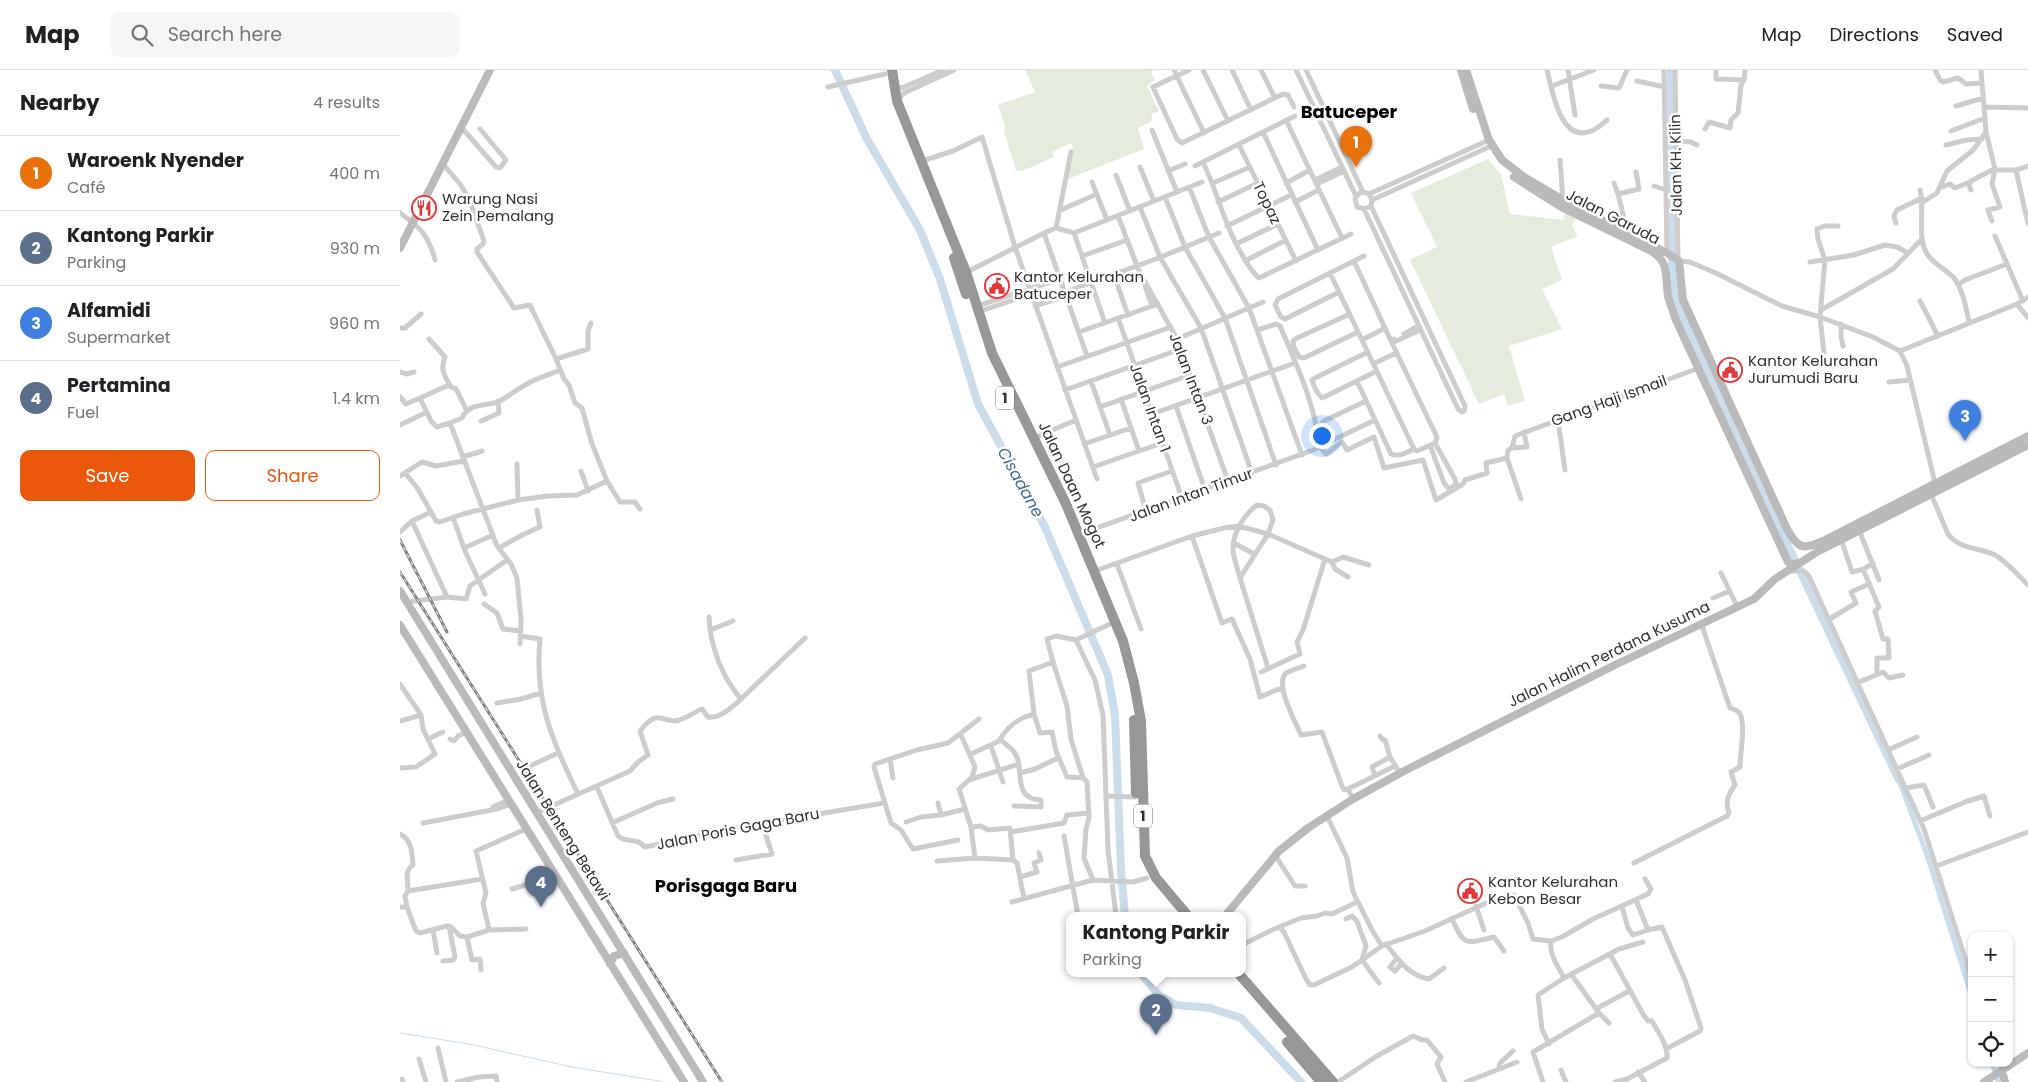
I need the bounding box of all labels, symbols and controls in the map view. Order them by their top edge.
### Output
search box [110,12,460,57]
text: Map [25,18,80,51]
icon: search [128,21,156,49]
text: Search here [168,21,282,48]
text: Map [1762,22,1801,47]
text: Directions [1829,22,1919,47]
text: Saved [1947,22,2003,47]
text: Nearby [20,88,100,117]
text: 4 results [313,91,380,114]
district label: Batuceper [1301,99,1398,124]
street label: Jalan KH. Kilin [1664,114,1687,216]
pin: 1 [1340,126,1372,167]
text: Waroenk Nyender [67,147,244,174]
text: 1 [33,162,39,185]
text: 400 m [329,162,380,185]
text: Café [67,176,105,199]
street label: Topaz [1248,178,1287,228]
street label: Jalan Garuda [1563,184,1664,249]
place label: Warung Nasi Zein Pemalang [442,188,554,226]
restaurant icon: Warung Nasi Zein Pemalang [411,195,437,221]
text: Kantong Parkir [67,222,214,249]
text: 2 [31,237,41,260]
text: 930 m [330,237,380,260]
text: Parking [67,251,126,274]
place label: Kantor Kelurahan Batuceper [1014,266,1144,304]
public building icon: Kantor Kelurahan Batuceper [984,273,1010,299]
text: Alfamidi [67,297,151,324]
text: 3 [31,312,41,335]
text: 960 m [329,312,380,335]
text: Supermarket [67,326,171,349]
street label: Jalan Intan 3 [1164,330,1219,428]
place label: Kantor Kelurahan Jurumudi Baru [1748,350,1878,388]
public building icon: Kantor Kelurahan Jurumudi Baru [1717,357,1743,383]
street label: Jalan Intan 1 [1125,361,1176,455]
street label: Gang Haji Ismail [1548,370,1670,431]
text: Pertamina [67,372,171,399]
road number: 1 [996,386,1014,409]
text: 4 [31,387,41,410]
text: 1.4 km [332,387,380,410]
pin: 3 [1949,400,1981,441]
text: Fuel [67,401,99,424]
street label: Jalan Daan Mogot [1034,418,1111,552]
your location [1309,423,1335,449]
water label: Cisadane [992,443,1049,522]
button: Save [20,450,195,501]
button: Share [205,450,380,501]
street label: Jalan Intan Timur [1126,462,1256,527]
street label: Jalan Halim Perdana Kusuma [1504,595,1713,712]
street label: Jalan Benteng Betawi [512,755,615,904]
street label: Jalan Poris Gaga Baru [655,802,821,855]
road number: 1 [1134,804,1152,828]
pin: 4 [525,866,557,907]
place label: Kantor Kelurahan Kebon Besar [1488,871,1618,909]
district label: Porisgaga Baru [655,873,797,898]
public building icon: Kantor Kelurahan Kebon Besar [1457,878,1483,904]
popup [1066,912,1246,977]
text: Kantong Parkir [1083,919,1229,946]
map controls [1968,932,2013,1067]
button: + [1968,932,2013,977]
text: Parking [1083,948,1142,971]
button: − [1968,977,2013,1022]
pin: 2 [1140,994,1172,1035]
button: locate [1968,1022,2013,1067]

